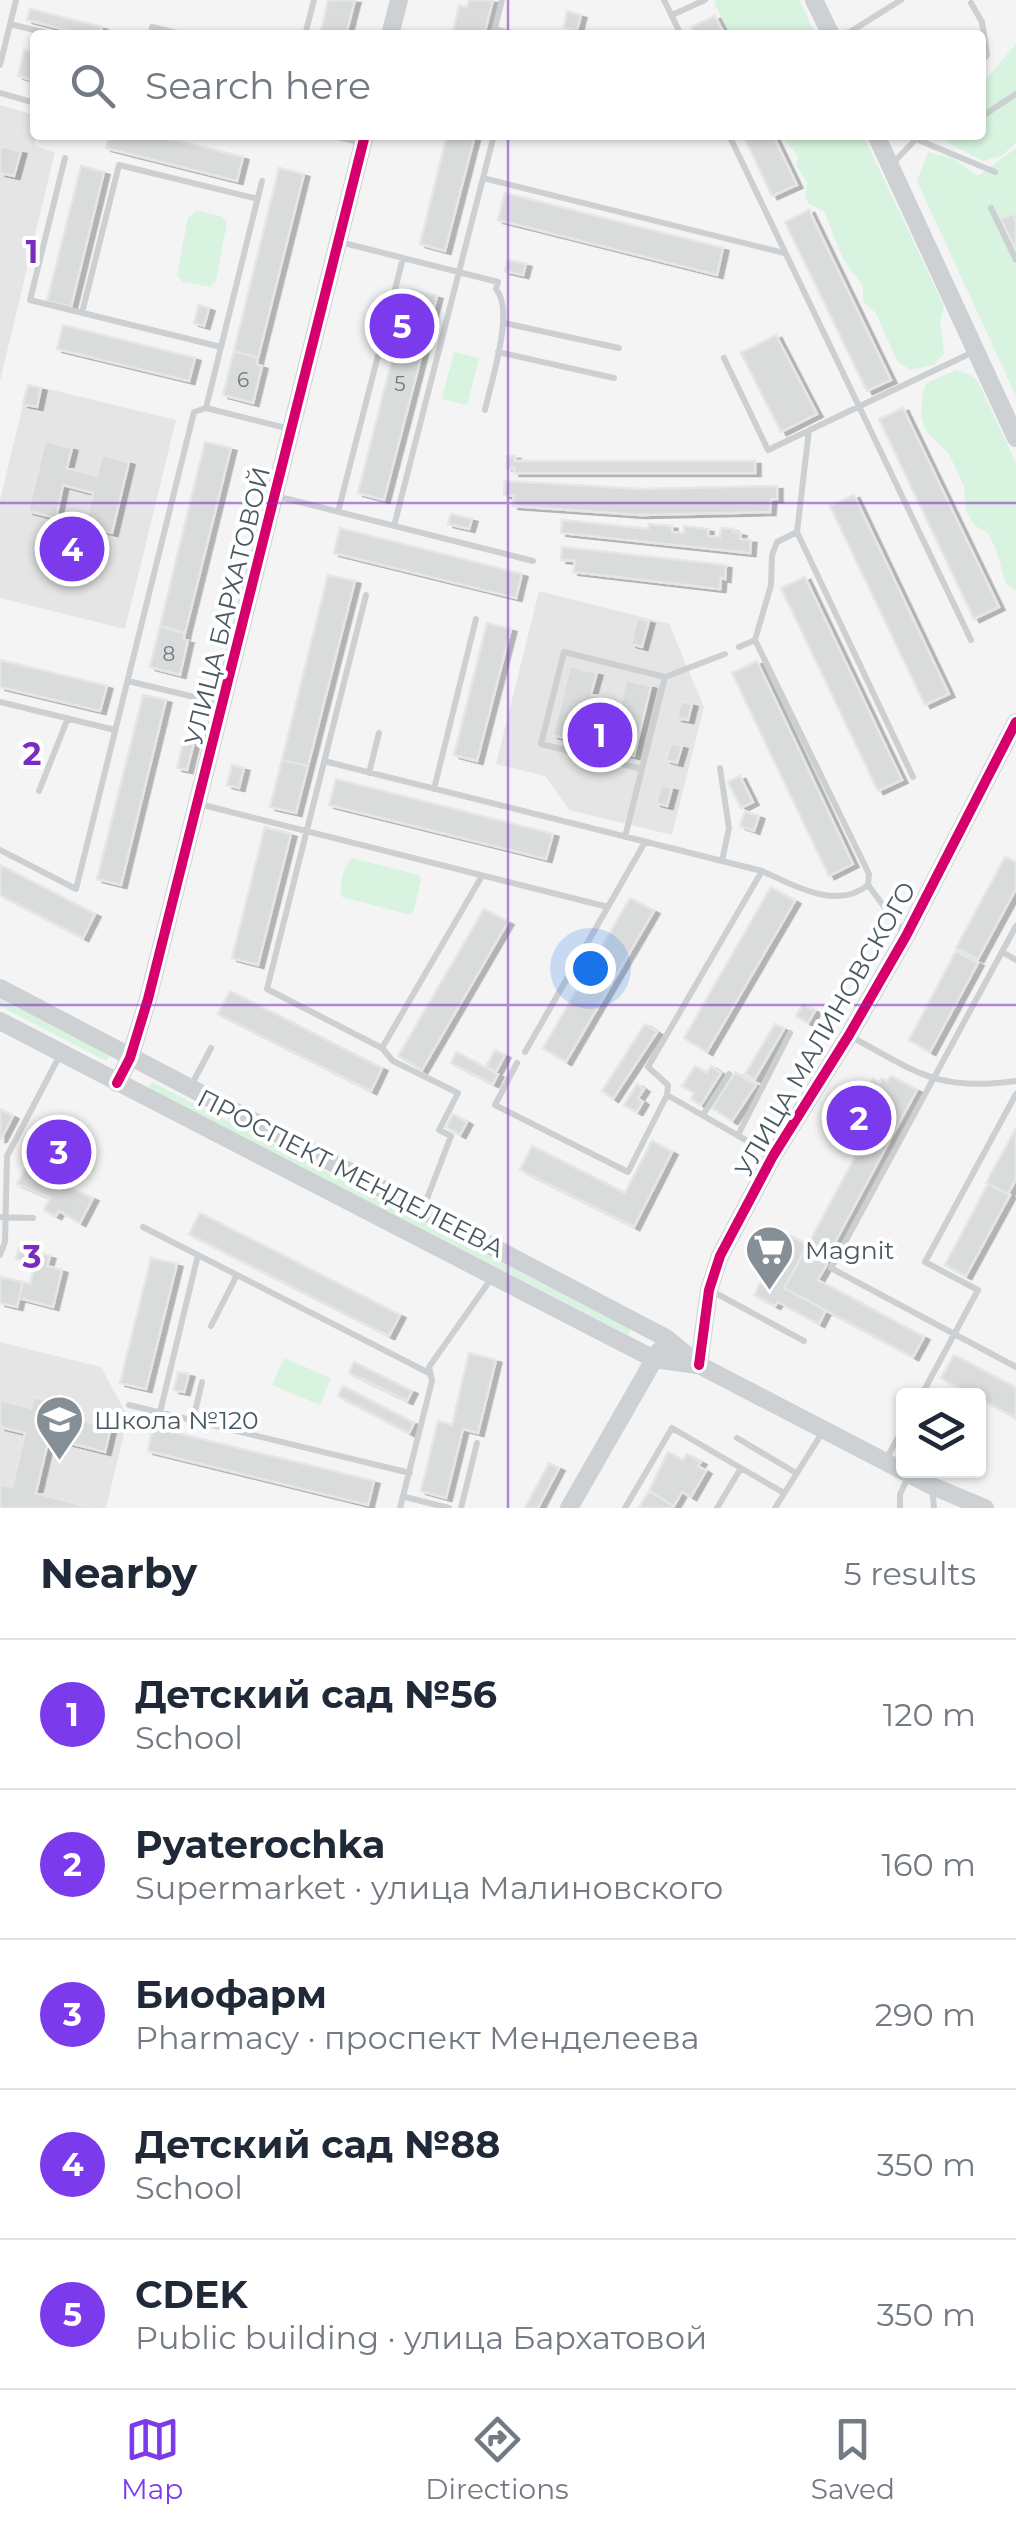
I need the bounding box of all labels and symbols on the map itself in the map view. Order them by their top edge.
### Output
text: 1 [26,232,38,271]
pin: 5 [370,288,434,364]
house number: 6 [237,368,249,392]
house number: 5 [394,372,406,396]
street label: УЛИЦА БАРХАТОВОЙ [178,464,276,748]
pin: 4 [40,512,104,586]
house number: 8 [163,642,175,666]
pin: 1 [568,698,632,772]
text: 2 [23,734,41,773]
street label: УЛИЦА МАЛИНОВСКОГО [728,876,922,1182]
your location [565,943,616,994]
pin: 2 [826,1080,892,1156]
street label: ПРОСПЕКТ МЕНДЕЛЕЕВА [193,1083,509,1264]
pin: 3 [27,1114,92,1190]
supermarket icon: Magnit [744,1224,796,1292]
place label: Magnit [805,1235,894,1265]
text: 3 [22,1237,41,1276]
school or university icon: Школа №120 [33,1394,85,1462]
place label: Школа №120 [94,1405,259,1435]

